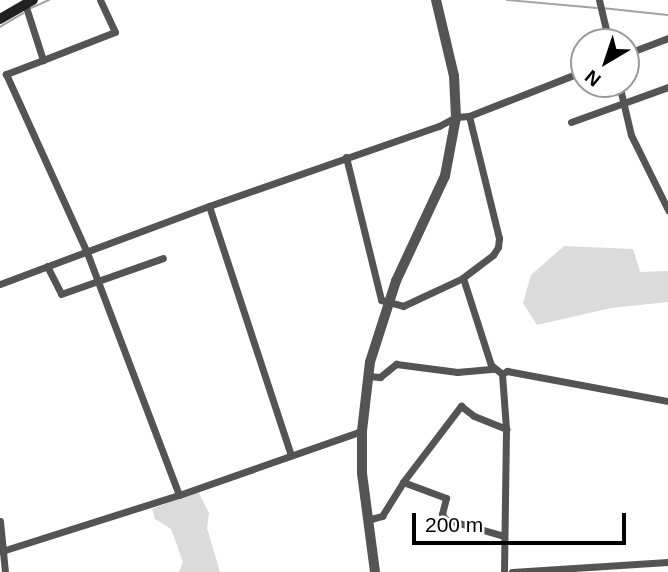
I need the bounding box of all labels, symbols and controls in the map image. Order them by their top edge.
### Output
north arrow [570,28,640,98]
text: N [581,66,605,91]
scale bar [416,498,630,542]
text: 200 m [425,513,483,536]

